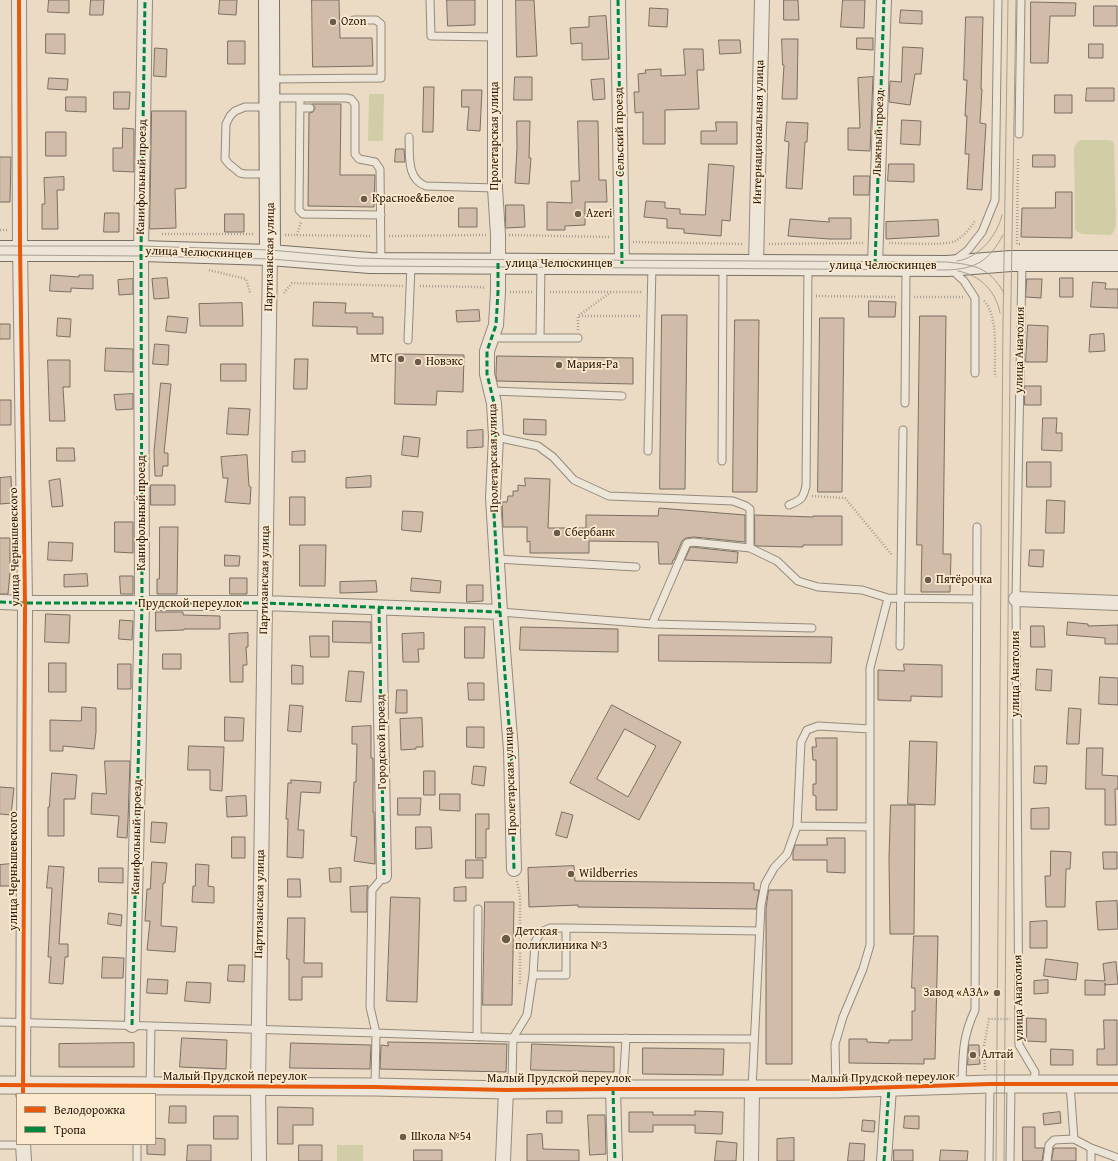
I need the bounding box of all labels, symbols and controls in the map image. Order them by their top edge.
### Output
place label: Ozon [341,15,366,29]
marker: Ozon [328,17,338,27]
street label: Интернациональная улица [751,60,767,204]
street label: Пролетарская улица [488,82,502,190]
street label: Сельский проезд [612,87,628,177]
street label: Лыжный проезд [870,89,888,177]
street label: Канифольный проезд [134,119,150,235]
place label: Красное&Белое [372,192,454,206]
marker: Красное&Белое [359,194,369,204]
street label: Партизанская улица [262,202,278,312]
place label: Azeri [586,207,612,221]
marker: Azeri [573,209,583,219]
street label: улица Челюскинцев [145,244,253,262]
street label: улица Челюскинцев [505,257,613,271]
street label: улица Челюскинцев [829,259,937,273]
street label: улица Анатолия [1012,307,1028,393]
place label: МТС [370,352,393,366]
marker: МТС [396,354,406,364]
place label: Новэкс [426,355,463,369]
marker: Новэкс [413,357,423,367]
place label: Мария-Ра [567,358,618,372]
marker: Мария-Ра [554,360,564,370]
street label: Пролетарская улица [486,403,502,513]
street label: Канифольный проезд [135,455,149,571]
street label: улица Чернышевского [7,487,23,607]
street label: Партизанская улица [257,525,273,635]
place label: Сбербанк [565,526,615,540]
marker: Сбербанк [552,528,562,538]
place label: Пятёрочка [936,573,992,587]
marker: Пятёрочка [923,575,933,585]
street label: Прудской переулок [138,597,242,611]
street label: улица Анатолия [1009,631,1023,717]
street label: Городской проезд [374,694,390,790]
street label: Пролетарская улица [502,726,520,836]
street label: Канифольный проезд [129,779,145,895]
street label: улица Чернышевского [7,811,21,931]
street label: Партизанская улица [252,849,268,959]
place label: Wildberries [579,867,638,881]
marker: Wildberries [566,869,576,879]
place label: Детская поликлиника №3 [515,925,607,953]
marker: Детская поликлиника №3 [500,933,512,945]
street label: улица Анатолия [1011,955,1027,1041]
place label: Завод «АЗА» [923,986,989,1000]
marker: Завод «АЗА» [992,988,1002,998]
place label: Алтай [981,1048,1014,1062]
marker: Алтай [968,1050,978,1060]
street label: Малый Прудской переулок [163,1070,307,1084]
street label: Малый Прудской переулок [811,1070,955,1086]
street label: Малый Прудской переулок [487,1072,631,1086]
legend [16,1093,156,1145]
text: Велодорожка [54,1101,125,1118]
text: Тропа [54,1121,86,1138]
place label: Школа №54 [411,1130,471,1144]
marker: Школа №54 [398,1132,408,1142]

